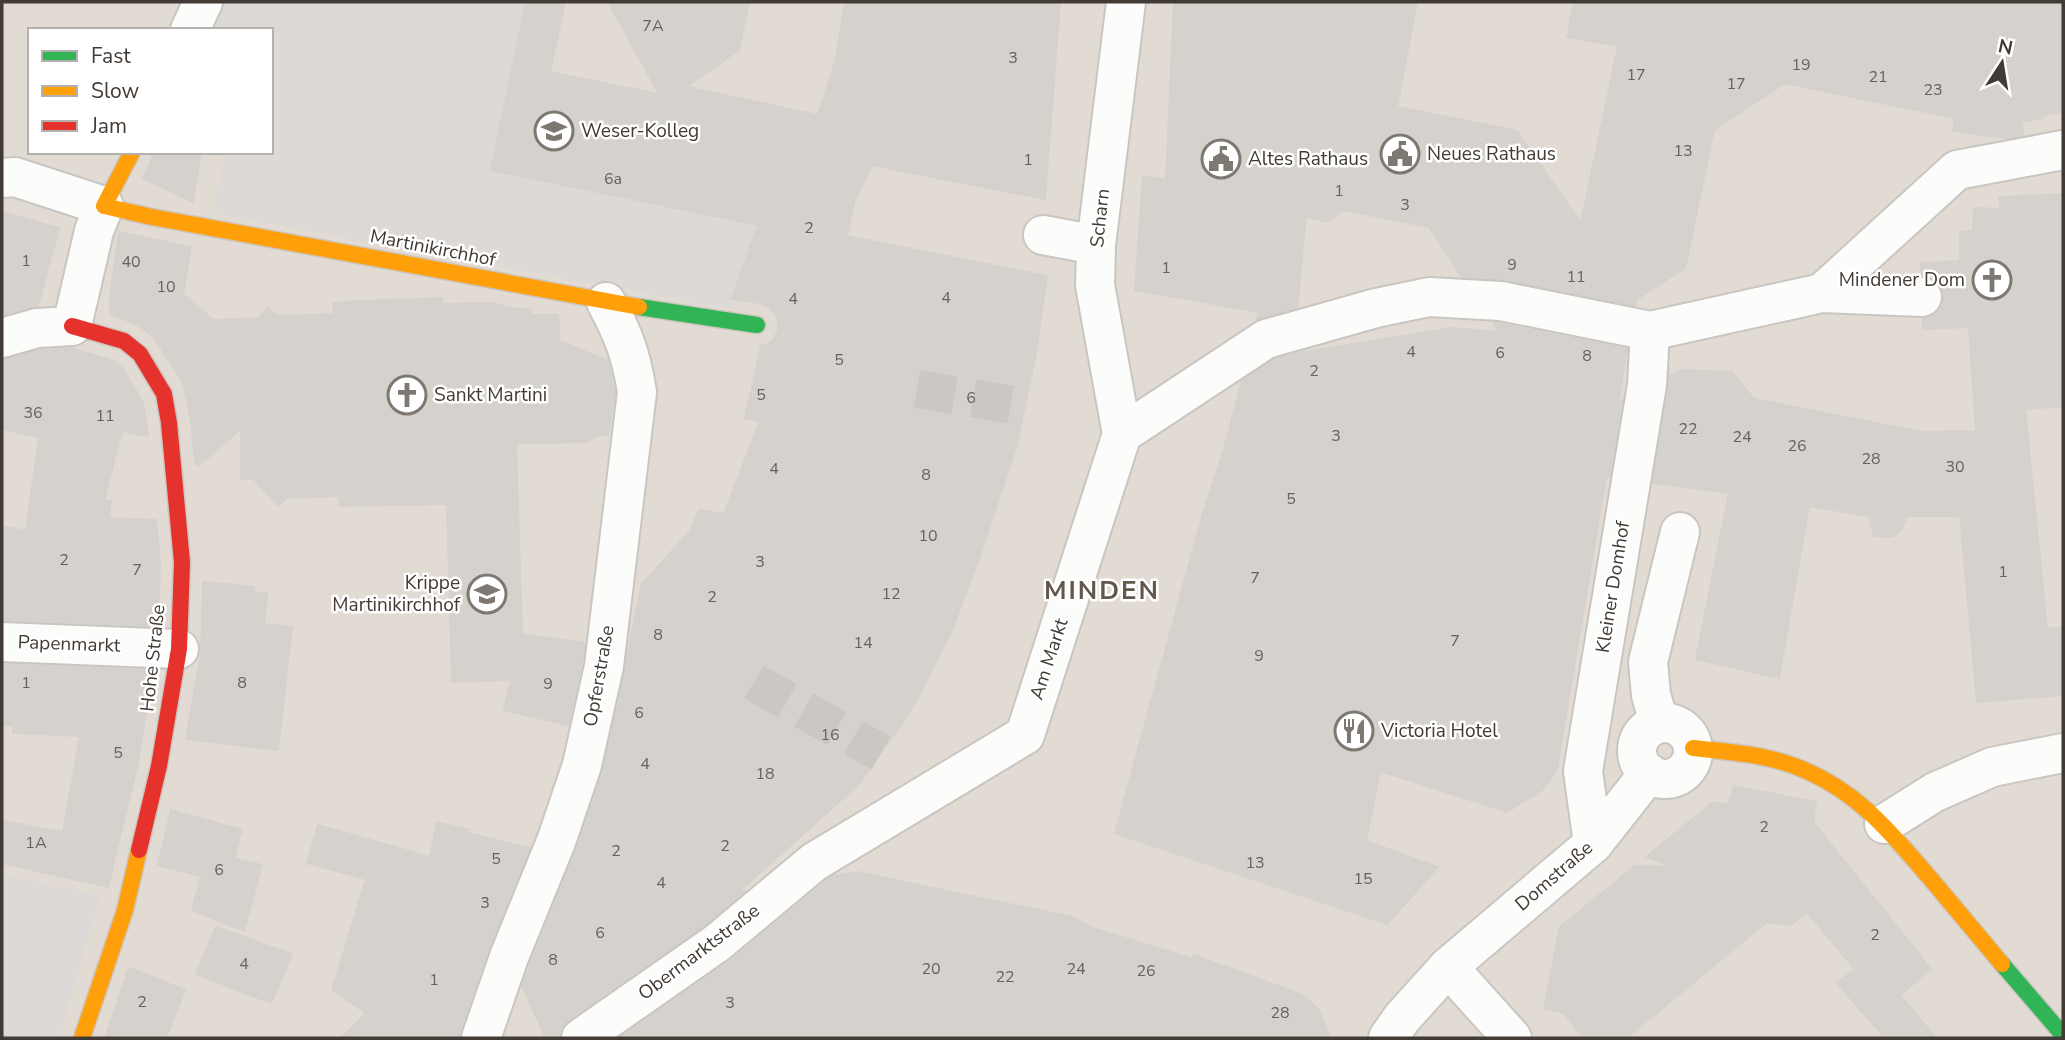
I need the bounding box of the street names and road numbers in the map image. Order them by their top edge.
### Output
street label: Scharn [1084,187,1116,249]
street label: Martinikirchhof [368,223,499,273]
street label: Kleiner Domhof [1590,519,1636,655]
street label: Hohe Straße [134,603,172,713]
street label: Am Markt [1024,615,1074,703]
street label: Opferstraße [577,623,621,729]
street label: Papenmarkt [17,629,121,659]
street label: Domstraße [1510,835,1598,917]
street label: Obermarktstraße [633,898,765,1006]

